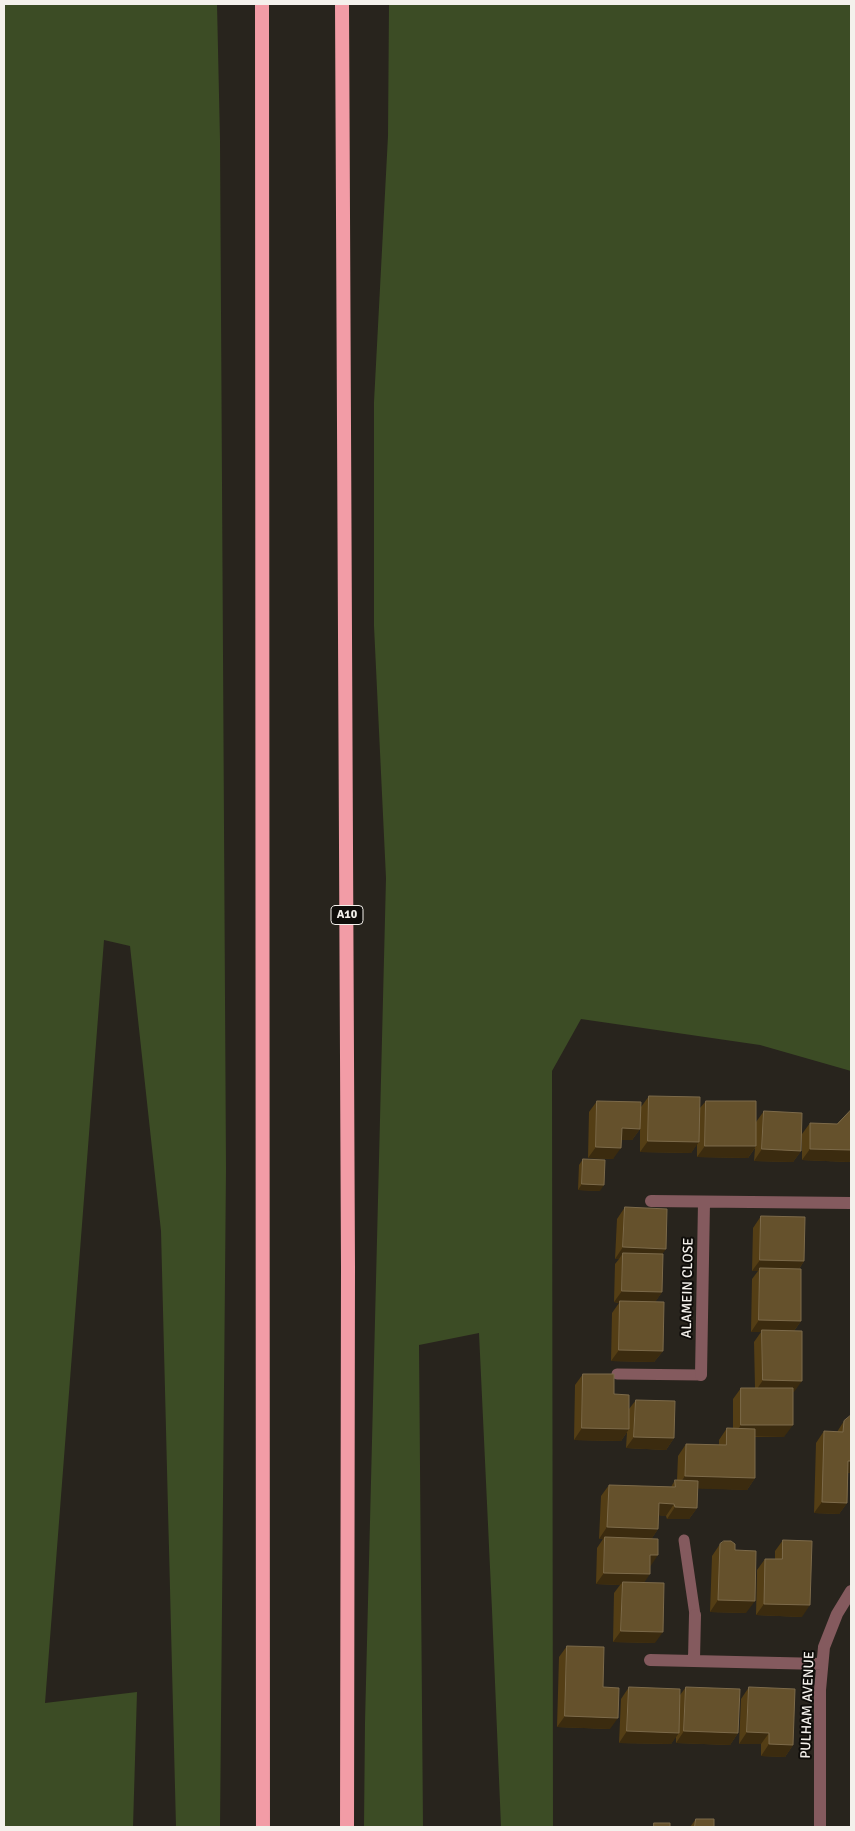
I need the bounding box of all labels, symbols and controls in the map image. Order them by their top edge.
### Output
road number: A10 [331,906,363,924]
street label: ALAMEIN CLOSE [679,1238,697,1338]
street label: PULHAM AVENUE [798,1651,818,1759]

